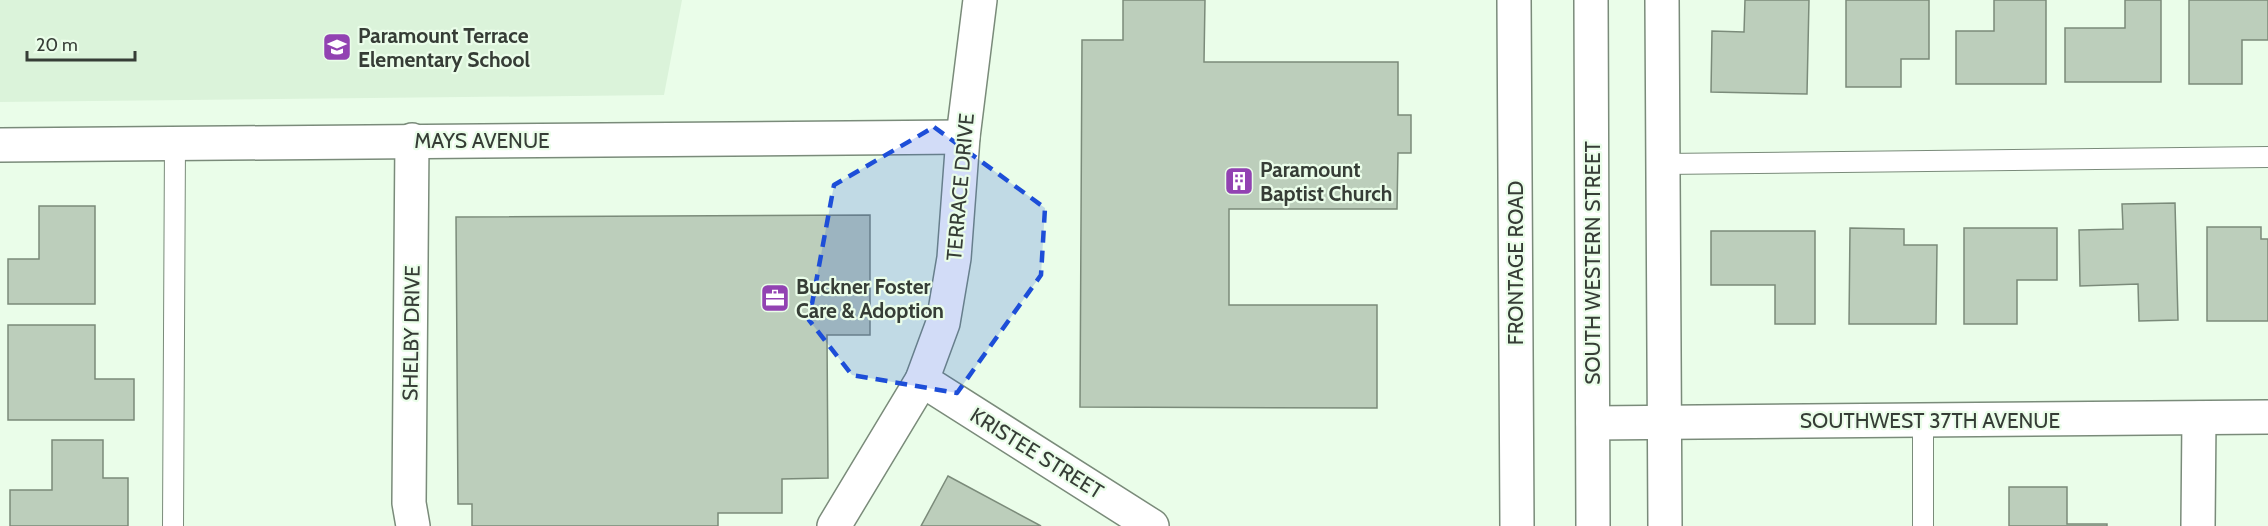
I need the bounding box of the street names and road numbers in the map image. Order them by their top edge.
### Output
street label: TERRACE DRIVE [941,112,979,262]
street label: MAYS AVENUE [414,128,550,153]
street label: SOUTH WESTERN STREET [1580,141,1605,385]
street label: FRONTAGE ROAD [1503,181,1528,345]
street label: SHELBY DRIVE [397,265,425,401]
street label: KRISTEE STREET [966,402,1108,504]
street label: SOUTHWEST 37TH AVENUE [1800,408,2060,433]

